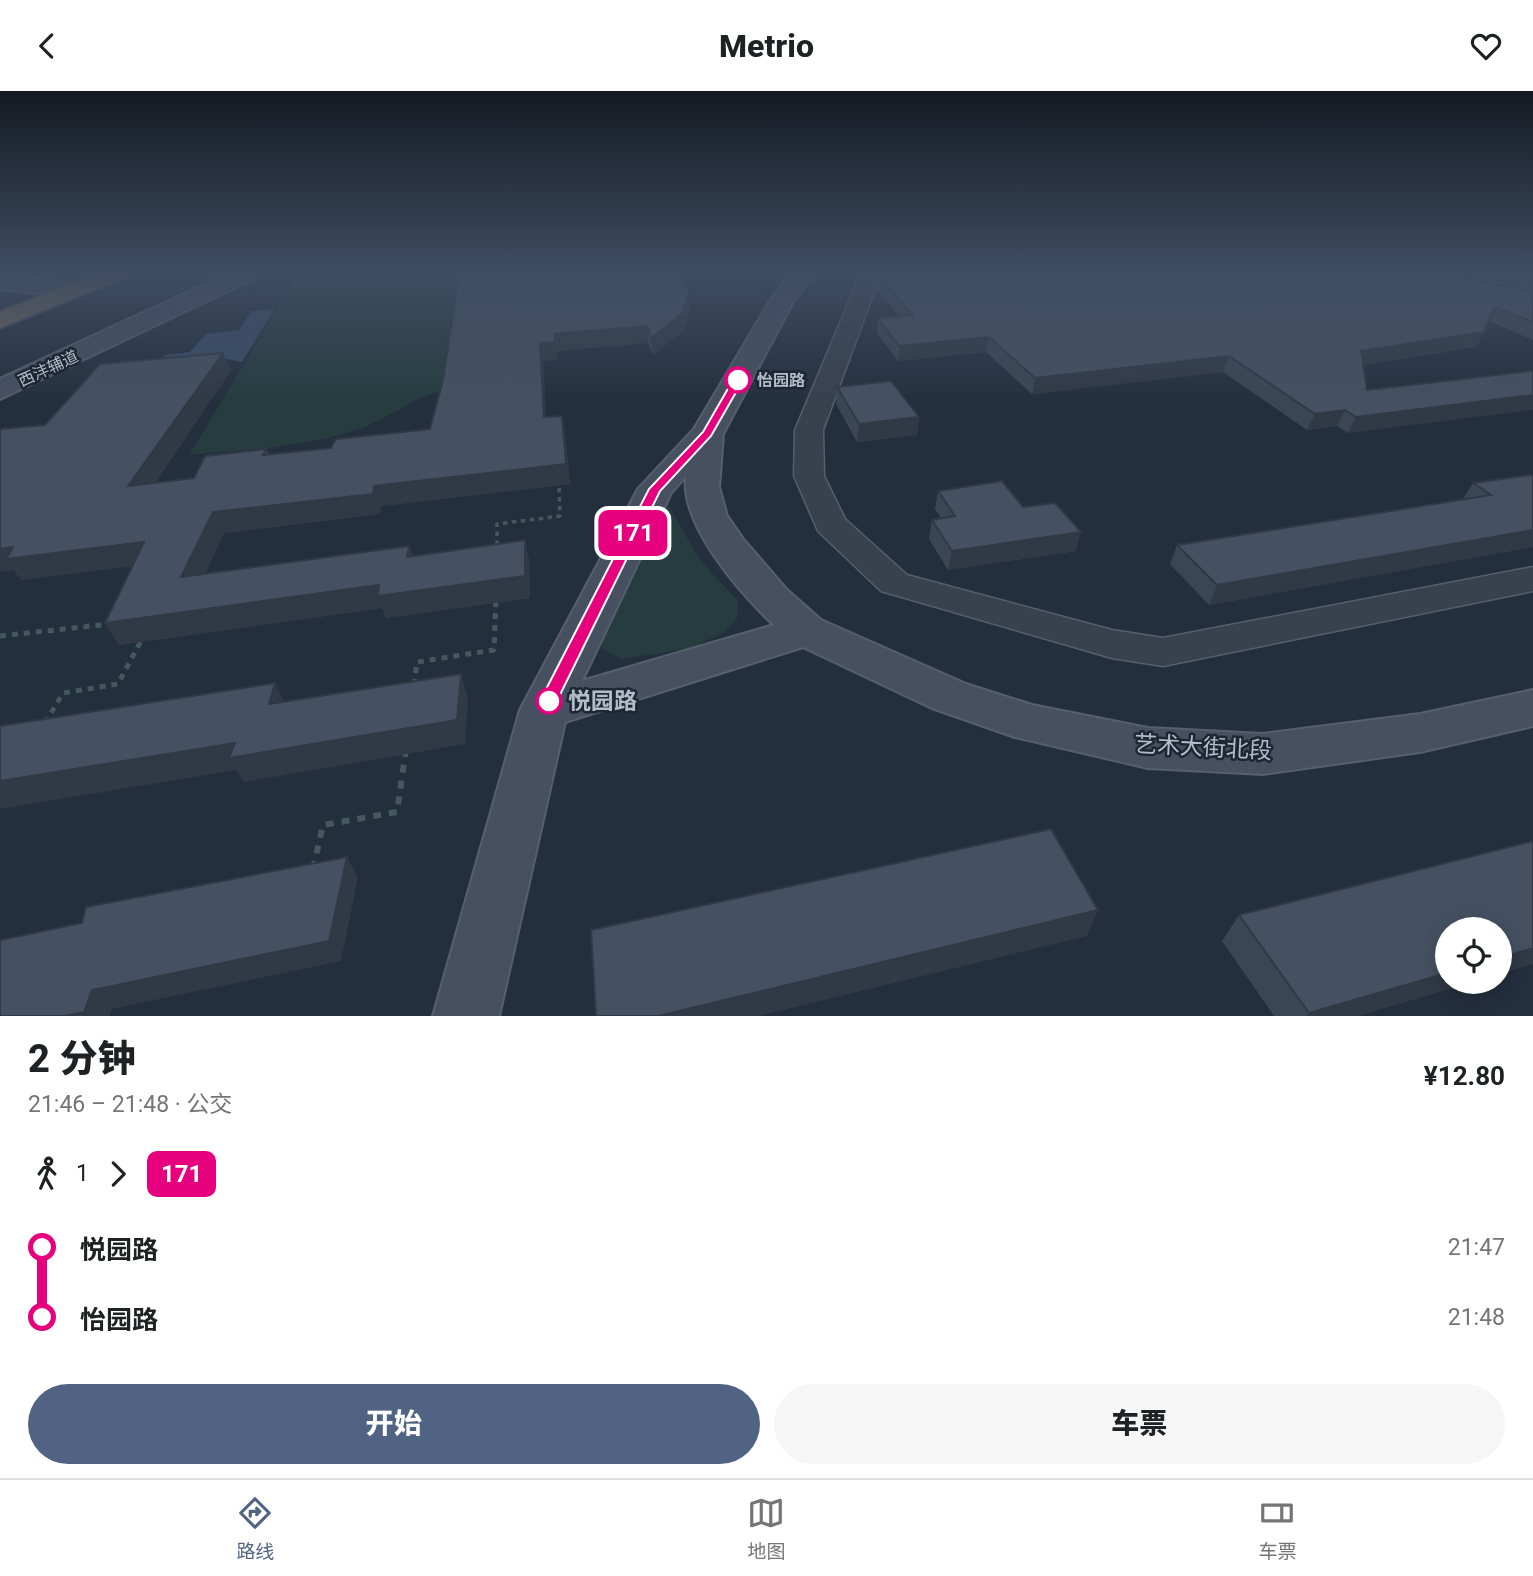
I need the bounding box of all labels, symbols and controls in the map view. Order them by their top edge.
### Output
icon: back [28,27,66,65]
text: Metrio [719,27,814,65]
icon: heart [1467,27,1505,65]
street label: 西沣辅道 [15,346,81,391]
marker: 怡园路 [725,367,751,393]
place label: 怡园路 [757,371,805,390]
line badge: 171 [593,510,673,556]
text: 171 [612,519,654,547]
marker: 悦园路 [536,688,562,714]
place label: 悦园路 [568,688,637,715]
street label: 艺术大街北段 [1133,730,1273,765]
map controls [1435,917,1512,994]
button: locate [1435,917,1512,994]
text: 2 分钟 [28,1037,135,1081]
text: ¥12.80 [1424,1061,1505,1091]
text: 21:46 – 21:48 · 公交 [28,1091,232,1118]
icon: walk [28,1155,66,1193]
icon: forward [99,1155,137,1193]
text: 1 [76,1160,89,1187]
text: 171 [161,1160,202,1188]
text: 21:47 [1448,1234,1505,1261]
text: 悦园路 [80,1235,158,1265]
text: 21:48 [1448,1304,1505,1331]
text: 怡园路 [80,1305,158,1335]
button: 开始 [28,1384,760,1464]
button: 车票 [774,1384,1505,1464]
tab: 路线 [236,1494,275,1563]
tab: 地图 [747,1494,786,1563]
tab: 车票 [1258,1494,1297,1563]

